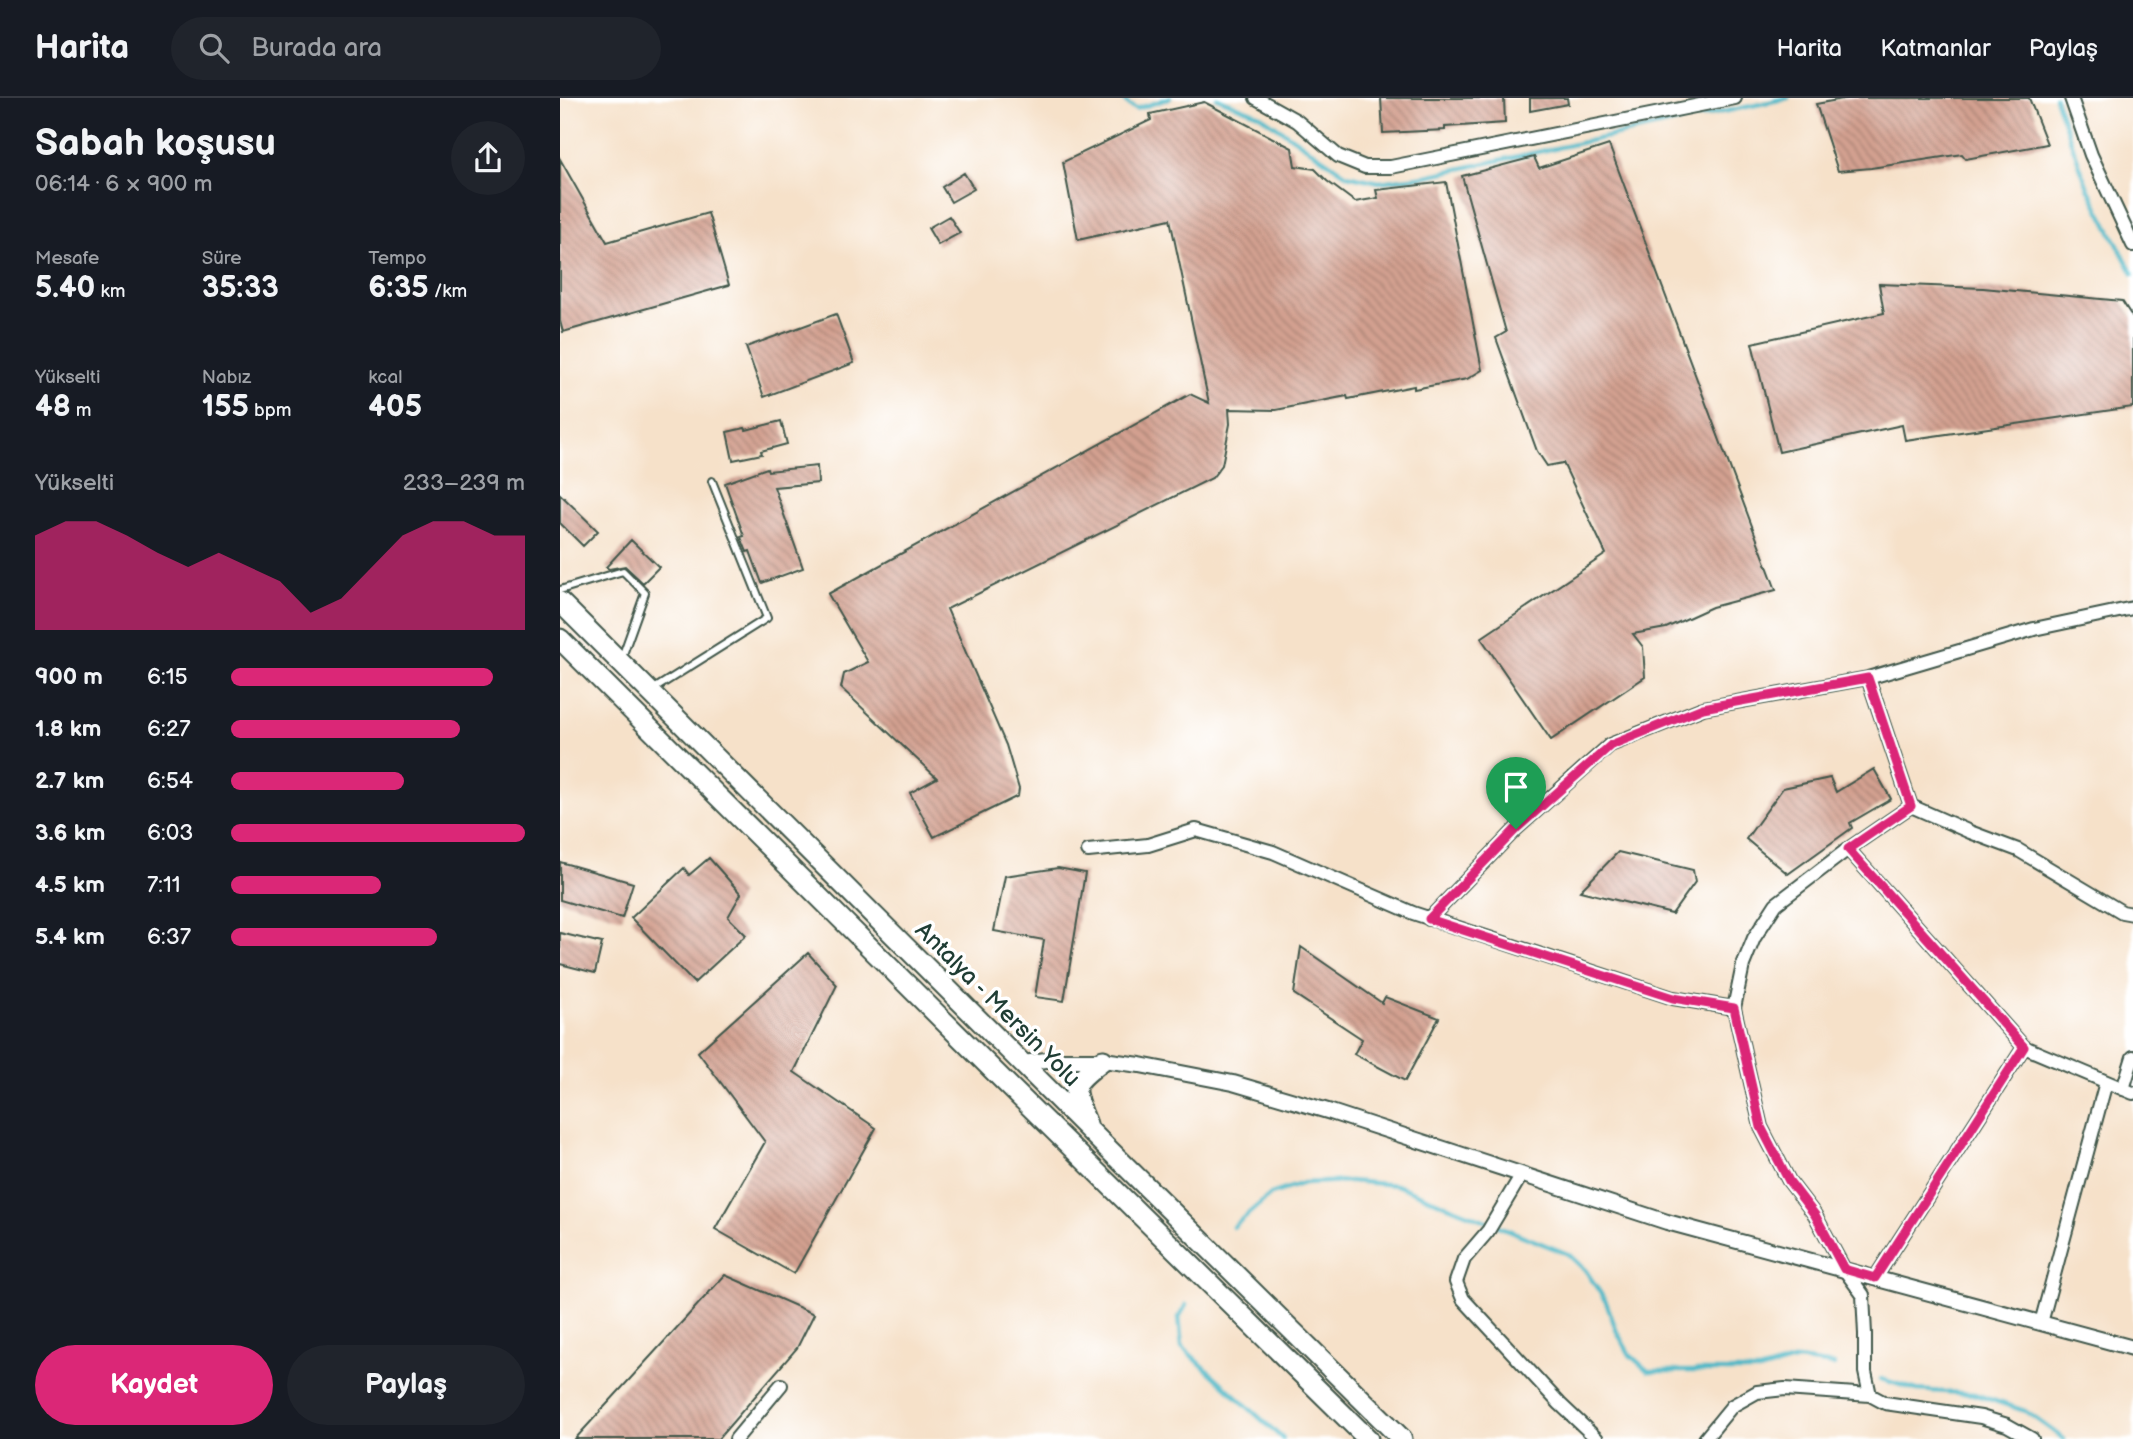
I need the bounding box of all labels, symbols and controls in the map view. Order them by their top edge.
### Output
search box [171,17,661,80]
text: Harita [35,28,129,68]
icon: search [195,29,233,67]
text: Burada ara [251,33,382,64]
text: Harita [1776,34,1842,63]
text: Katmanlar [1880,34,1991,63]
text: Paylaş [2029,34,2098,63]
text: Sabah koşusu [35,121,276,166]
button: share [451,121,525,195]
text: 06:14 · 6 × 900 m [35,170,212,198]
text: Mesafe [35,247,99,270]
text: Süre [202,247,242,270]
text: Tempo [368,247,427,270]
text: 5.40 [35,270,95,306]
text: 35:33 [202,270,279,306]
text: 6:35 [368,270,429,306]
text: km [95,280,125,303]
text: /km [429,280,467,303]
text: Yükselti [35,366,100,389]
text: Nabız [202,366,251,389]
text: kcal [368,366,402,389]
text: 48 [35,389,71,425]
text: 155 [202,389,249,425]
text: 405 [368,389,422,425]
text: m [71,399,92,422]
text: bpm [249,399,291,422]
text: Yükselti [35,469,114,497]
text: 233–239 m [403,469,525,497]
text: 900 m [35,663,103,691]
text: 6:15 [147,663,188,691]
text: 1.8 km [35,715,101,743]
text: 6:27 [147,715,191,743]
pin [1486,757,1546,829]
text: 2.7 km [35,767,104,795]
text: 6:54 [147,767,193,795]
icon: arrive [1497,768,1535,806]
text: 3.6 km [35,819,105,847]
text: 6:03 [147,819,193,847]
text: 4.5 km [35,871,105,899]
text: 7:11 [147,871,181,899]
street label: Antalya - Mersin Yolu [909,916,1086,1093]
text: 5.4 km [35,923,105,951]
text: 6:37 [147,923,191,951]
button: Kaydet [35,1345,273,1425]
button: Paylaş [287,1345,525,1425]

